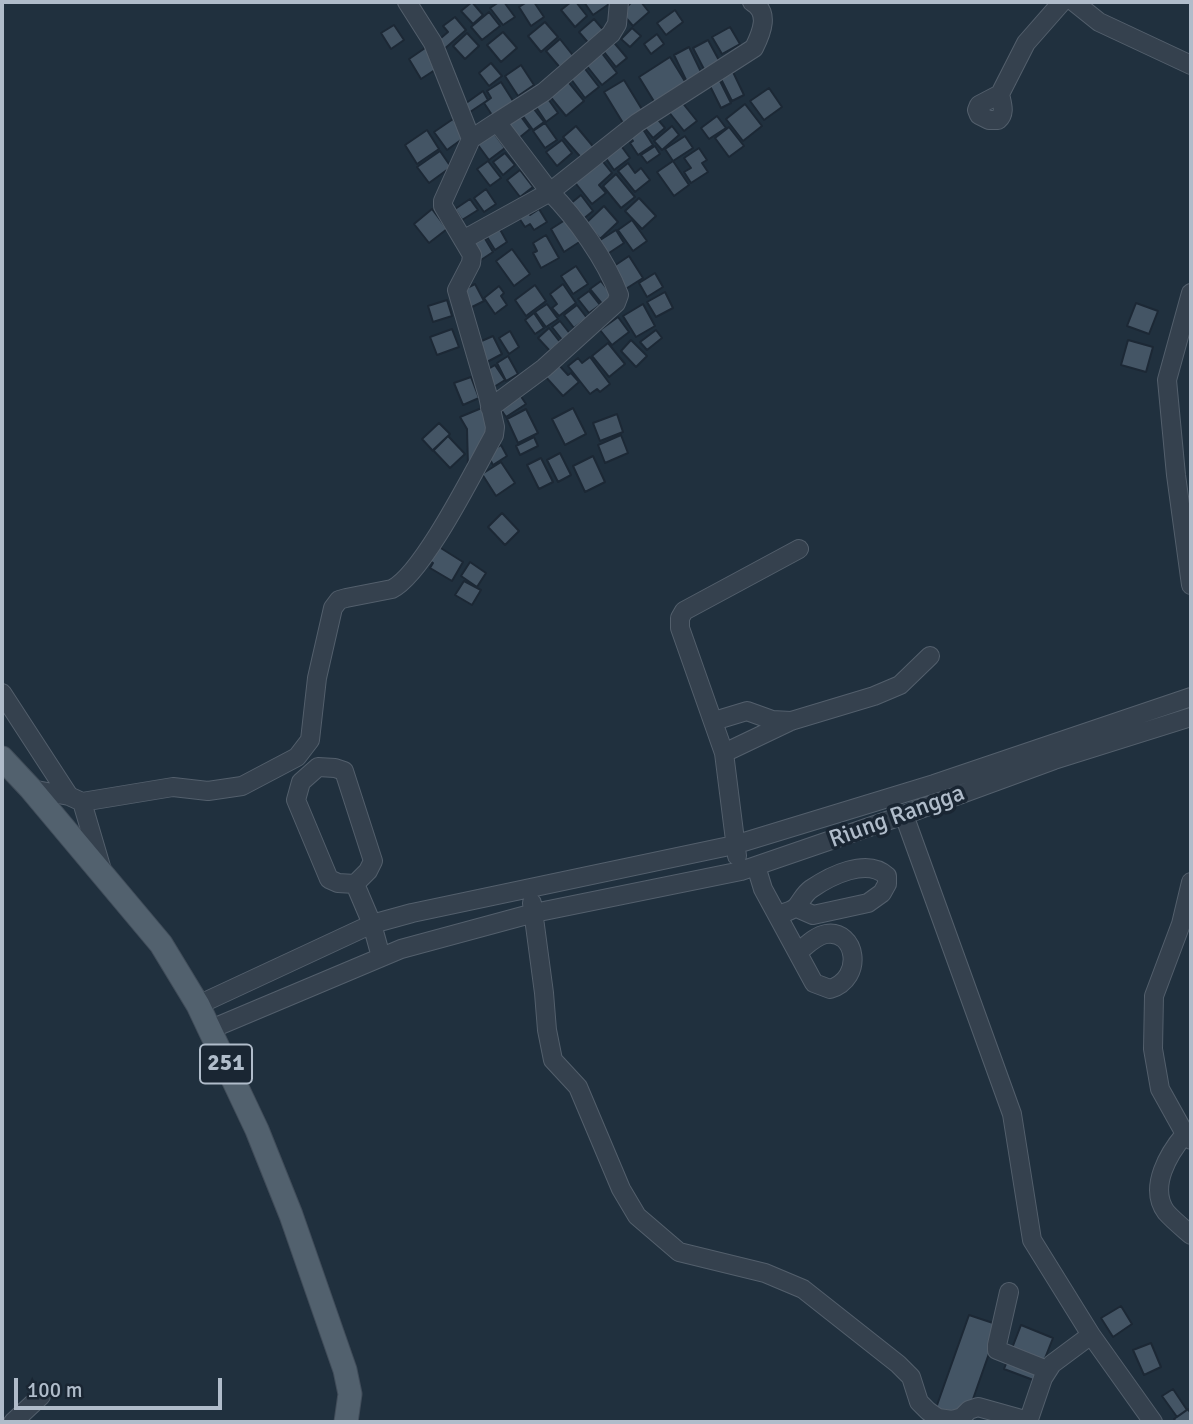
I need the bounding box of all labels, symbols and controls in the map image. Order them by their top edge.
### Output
street label: Riung Rangga [825,779,969,855]
road number: 251 [200,1044,252,1084]
scale bar [18,1364,226,1408]
text: 100 m [27,1377,82,1403]

